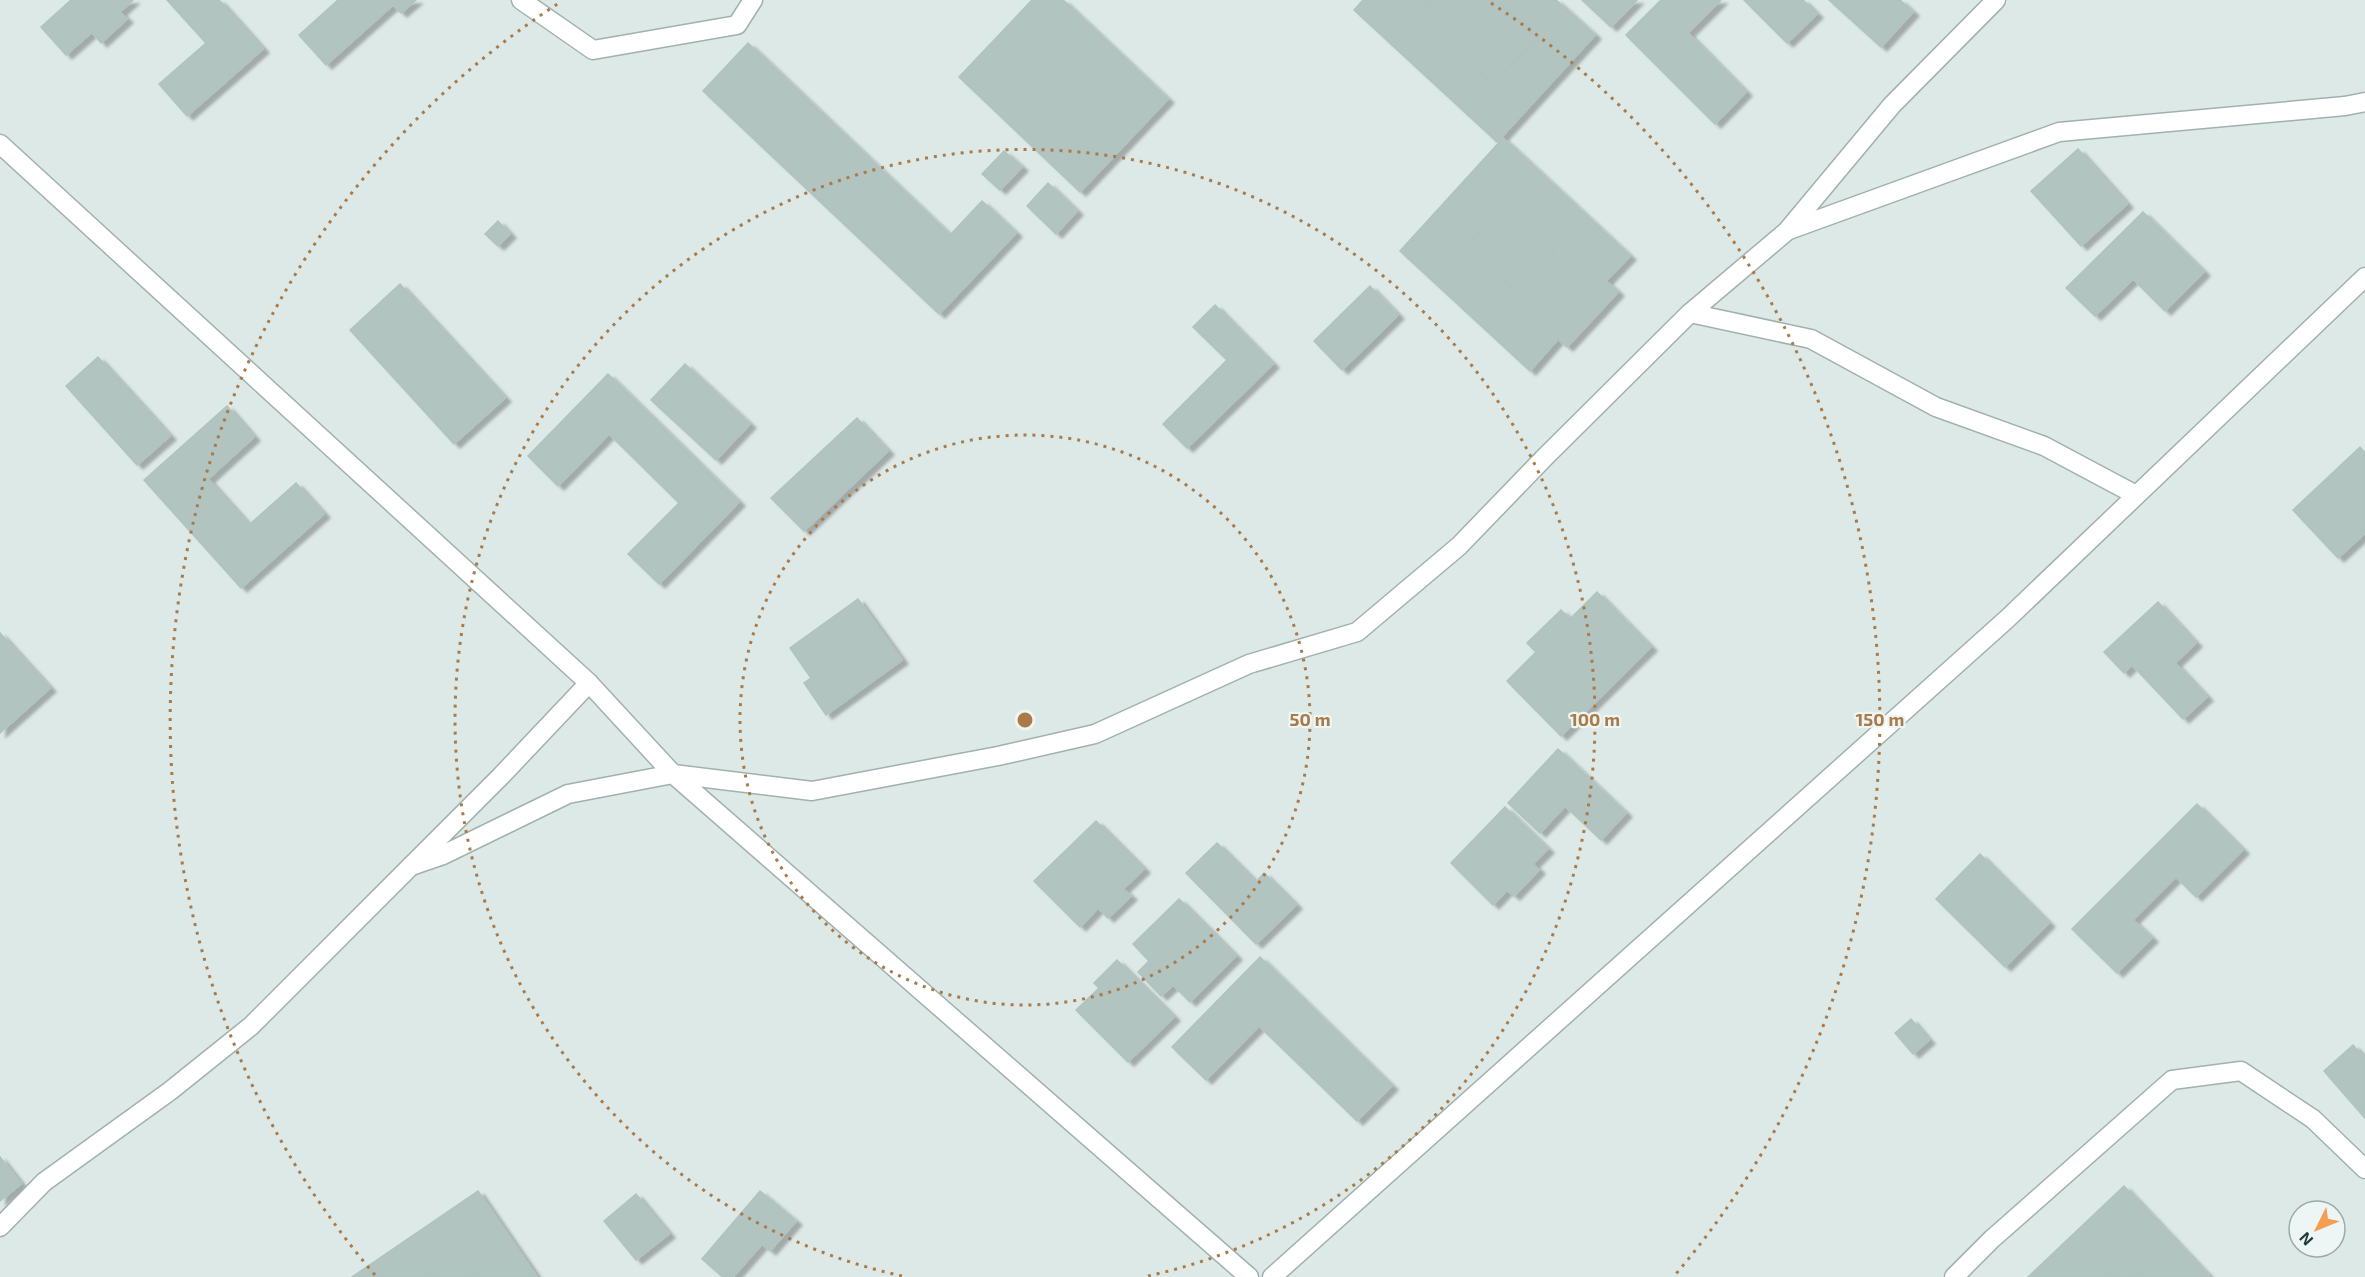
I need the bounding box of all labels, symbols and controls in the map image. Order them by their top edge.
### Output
text: 50 m [1289,708,1331,730]
text: 100 m [1570,708,1620,730]
text: 150 m [1856,708,1904,730]
centre of rings [1015,710,1035,730]
north arrow [2287,1199,2347,1259]
text: N [2295,1229,2317,1250]

